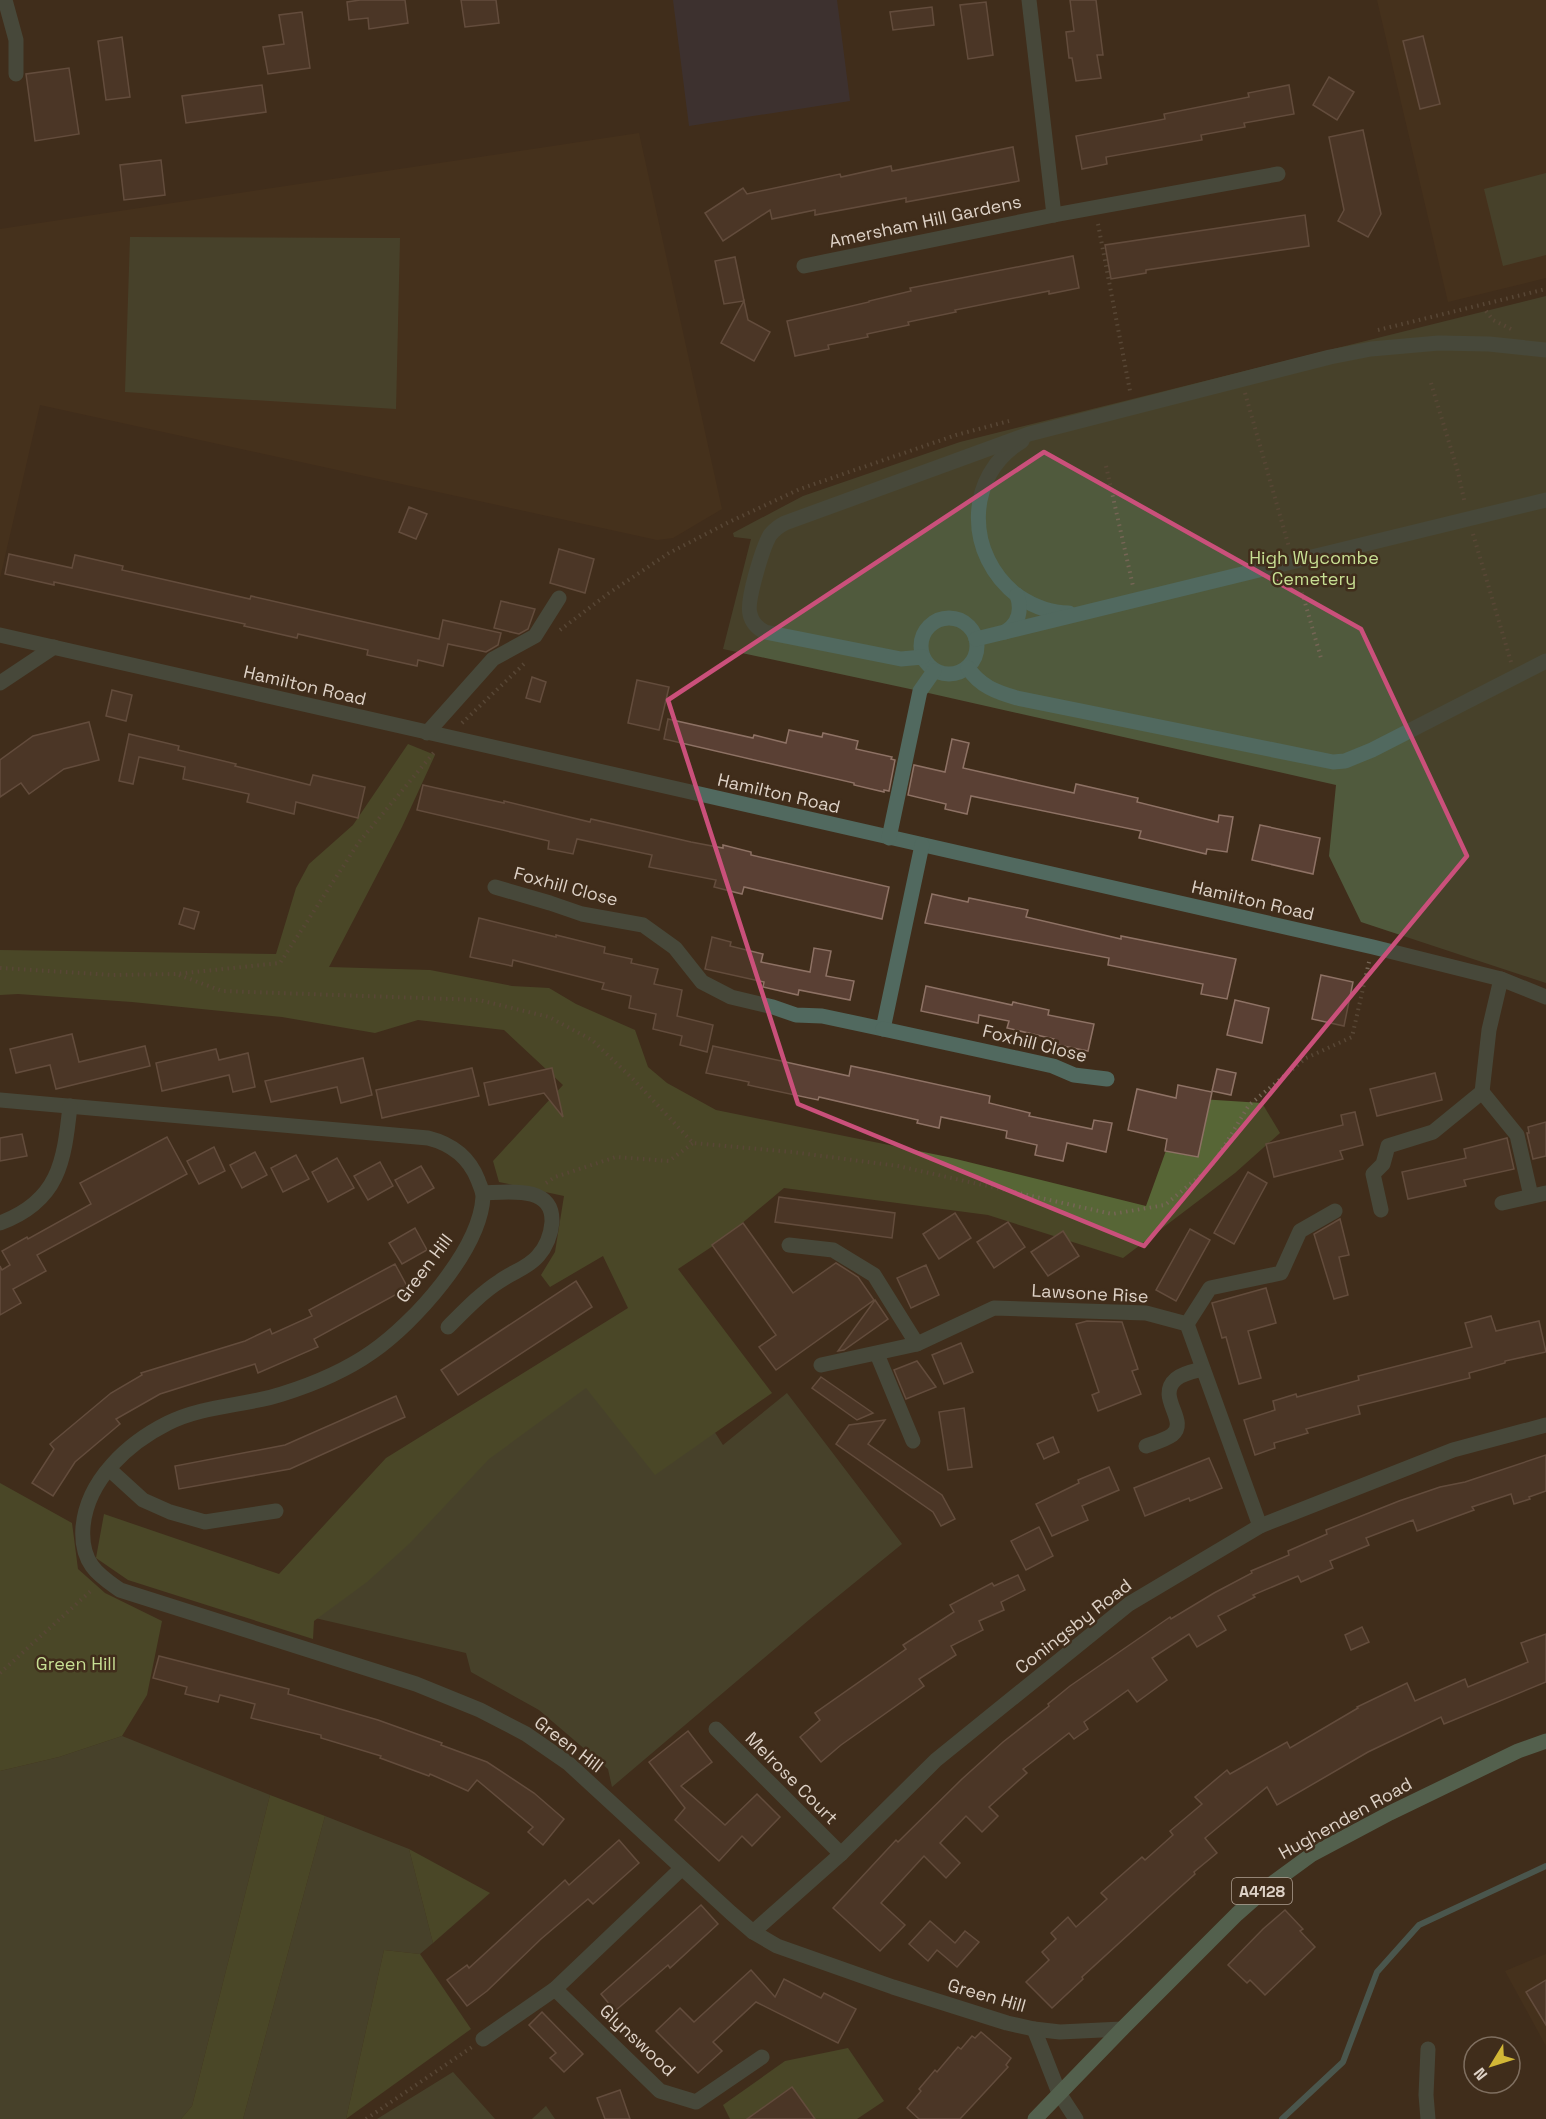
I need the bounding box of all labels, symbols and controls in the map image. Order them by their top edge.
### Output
street label: Amersham Hill Gardens [827,189,1023,253]
park label: High Wycombe Cemetery [1249,546,1379,590]
street label: Hamilton Road [241,660,369,710]
street label: Hamilton Road [715,768,843,818]
street label: Foxhill Close [511,861,621,911]
street label: Hamilton Road [1189,875,1317,925]
street label: Foxhill Close [980,1019,1090,1067]
street label: Green Hill [391,1229,457,1307]
street label: Lawsone Rise [1031,1278,1149,1308]
street label: Coningsby Road [1010,1573,1136,1679]
park label: Green Hill [36,1652,116,1675]
street label: Green Hill [530,1711,608,1777]
street label: Melrose Court [741,1727,843,1829]
street label: Hughenden Road [1274,1772,1416,1864]
road number: A4128 [1232,1878,1292,1904]
street label: Green Hill [945,1973,1029,2017]
street label: Glynswood [595,1999,681,2081]
north arrow [1462,2035,1522,2095]
text: N [1469,2063,1492,2085]

